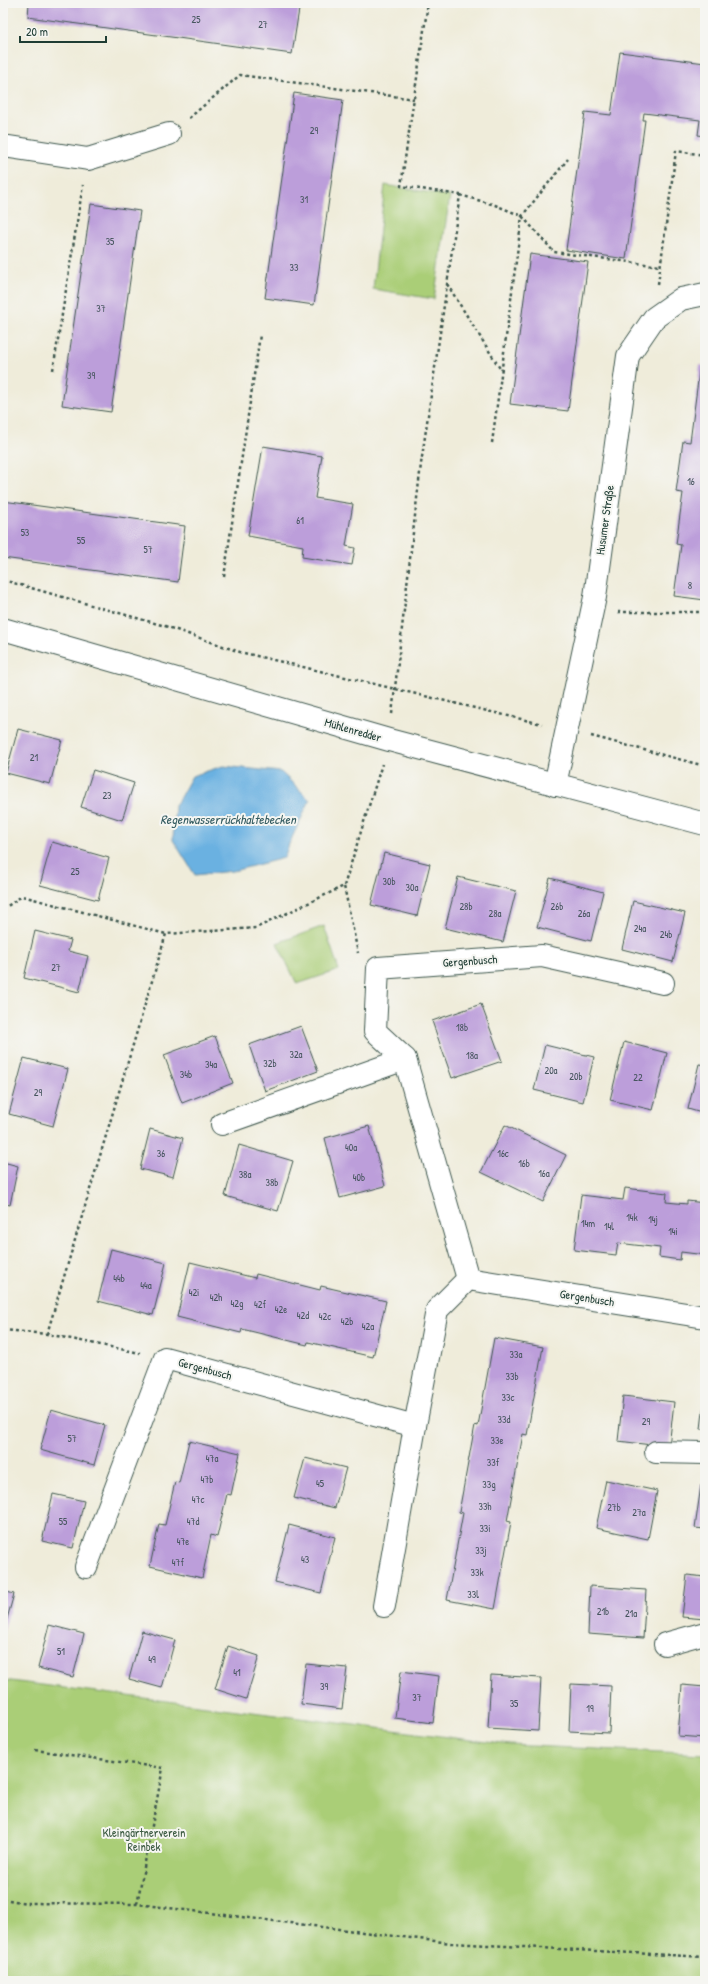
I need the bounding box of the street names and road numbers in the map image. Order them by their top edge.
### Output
street label: Husumer Straße [591,484,618,556]
street label: Mühlenredder [323,713,384,746]
street label: Gergenbusch [442,950,498,971]
street label: Gergenbusch [559,1285,615,1310]
street label: Gergenbusch [176,1353,234,1384]

